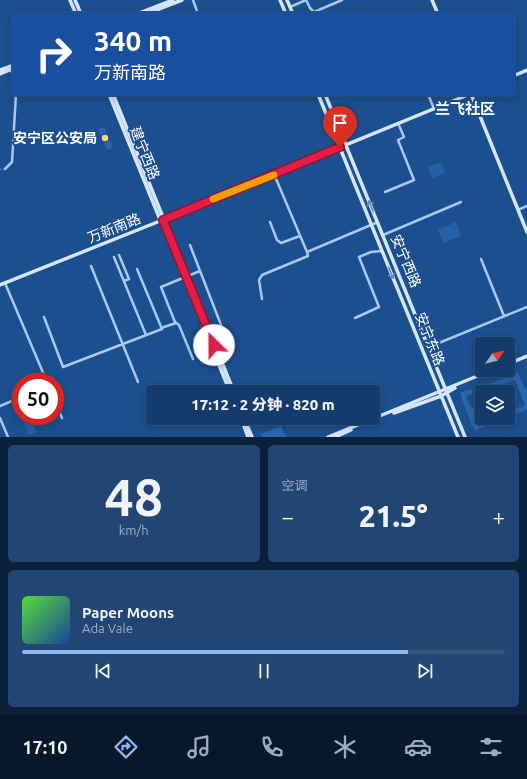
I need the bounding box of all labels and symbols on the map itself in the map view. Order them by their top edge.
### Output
district label: 兰飞社区 [435,100,495,117]
pin [323,106,357,147]
street label: 建宁西路 [127,124,163,182]
place label: 安宁区公安局 [13,130,97,146]
marker: 安宁区公安局 [100,133,110,143]
one-way arrow [367,201,375,213]
street label: 万新南路 [85,210,143,246]
street label: 安宁西路 [388,232,424,290]
one-way arrow [388,266,395,278]
street label: 安宁东路 [412,310,448,368]
position arrow [193,324,235,366]
north arrow [475,337,515,377]
speed limit sign: 50 [12,373,64,425]

